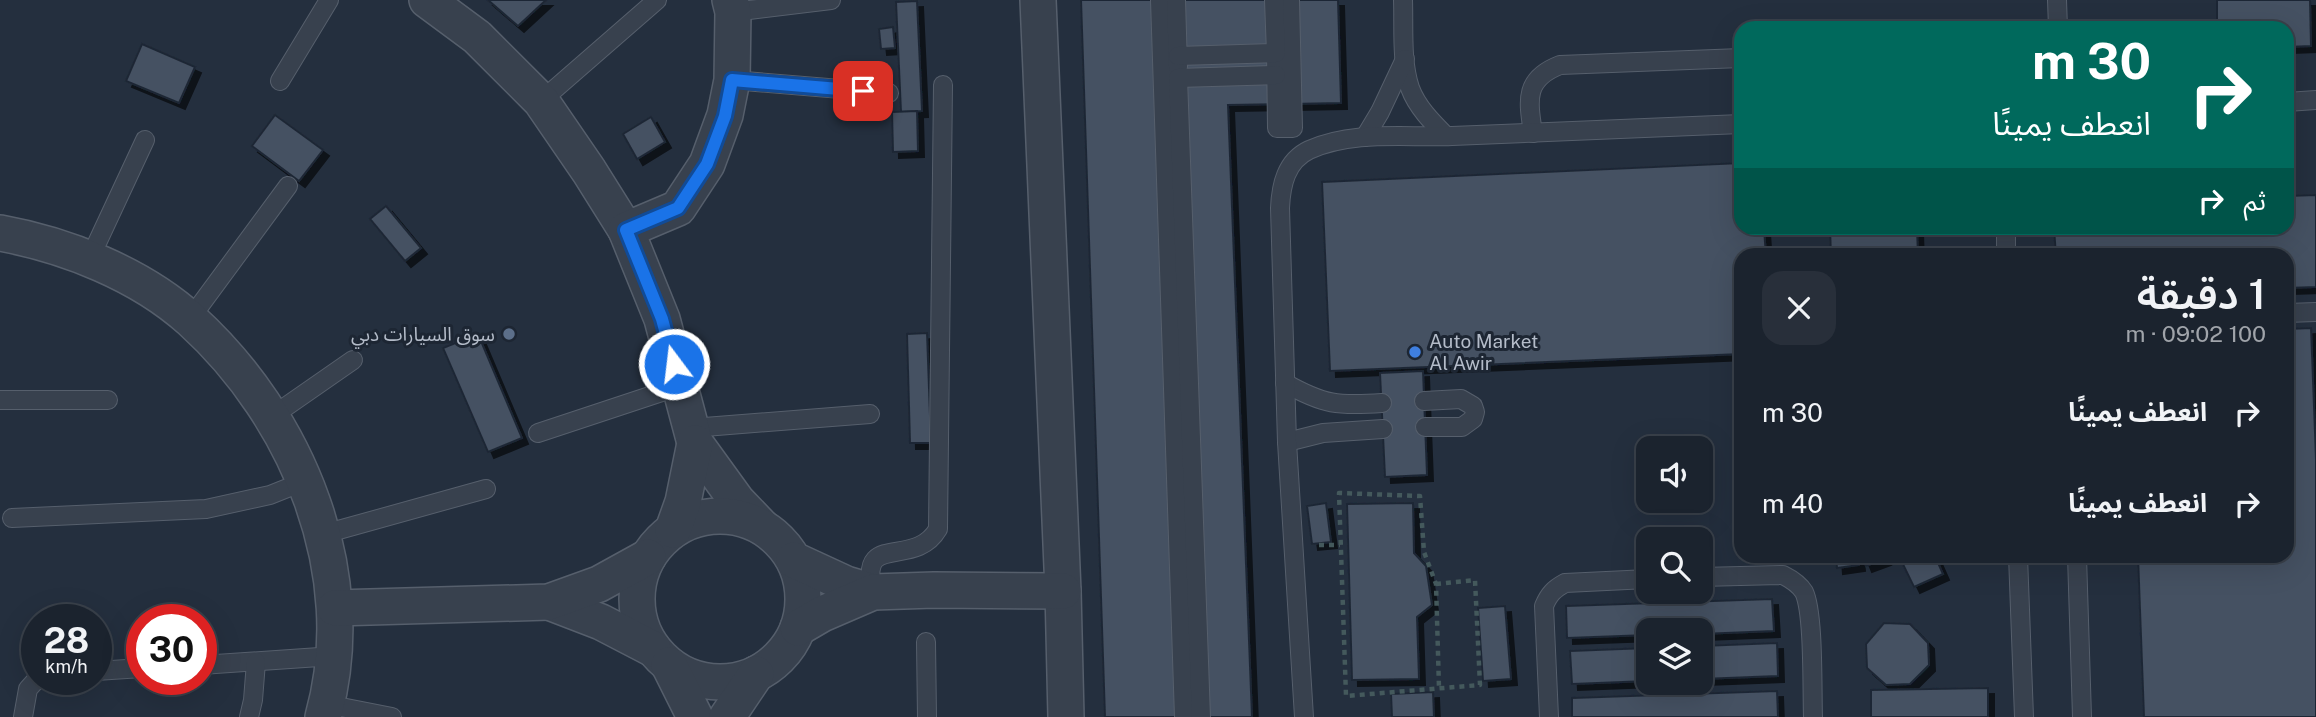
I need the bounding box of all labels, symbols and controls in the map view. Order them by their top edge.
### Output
text: 30 m [2032,32,2151,90]
icon: right [2175,49,2266,140]
pin [833,61,893,121]
icon: arrive [844,72,882,110]
text: انعطف يمينًا [1992,105,2151,142]
icon: right [2192,182,2230,220]
text: ثم [2244,185,2266,216]
text: 1 دقيقة [2137,269,2266,318]
button: close [1762,271,1836,345]
text: 100 m · 09:02 [2126,320,2266,347]
place label: سوق السيارات دبي [351,323,495,349]
marker: سوق السيارات دبي [501,326,517,342]
position arrow [637,327,711,401]
place label: Auto Market Al Awir [1429,330,1538,374]
marker: Auto Market Al Awir [1407,344,1423,360]
icon: right [2228,394,2266,432]
text: انعطف يمينًا [2068,396,2207,427]
text: 30 m [1762,397,1823,428]
map controls [1636,436,1713,695]
button: sound [1636,436,1713,513]
icon: right [2228,485,2266,523]
text: انعطف يمينًا [2068,487,2207,518]
text: 40 m [1762,488,1823,519]
button: search [1636,527,1713,604]
speed limit sign: 30 [126,604,217,695]
button: layers [1636,618,1713,695]
text: 28 [44,620,89,661]
text: km/h [45,656,88,677]

